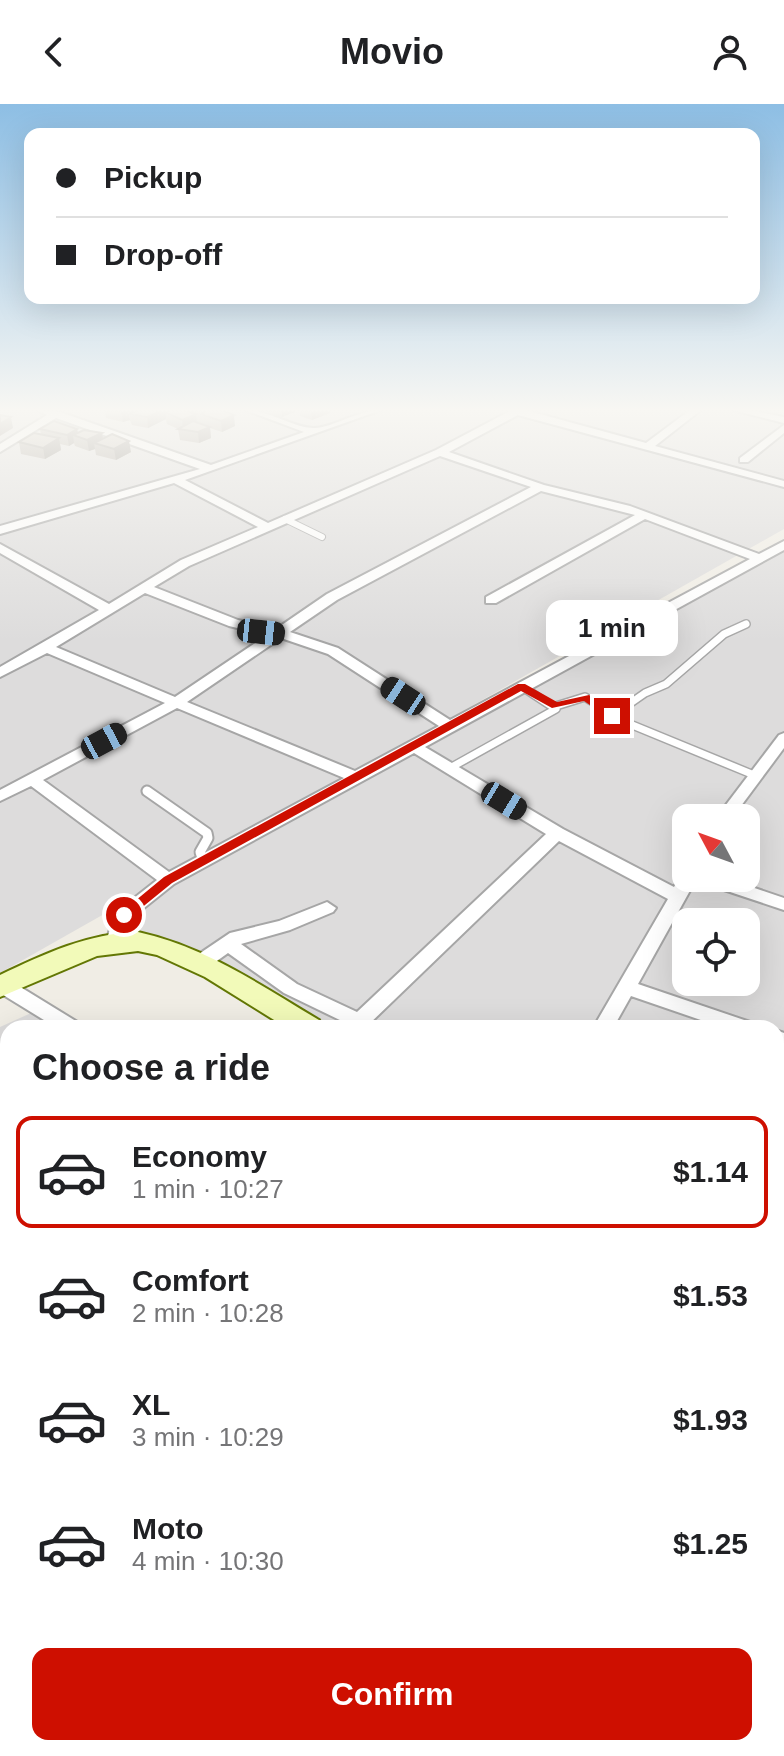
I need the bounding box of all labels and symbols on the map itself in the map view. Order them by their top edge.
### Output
callout: 1 min [546,600,678,656]
car [236,618,286,646]
car [376,673,430,719]
route end [594,698,630,734]
car [77,719,131,763]
car [477,778,531,824]
north arrow [672,804,760,892]
route start [106,897,142,933]

